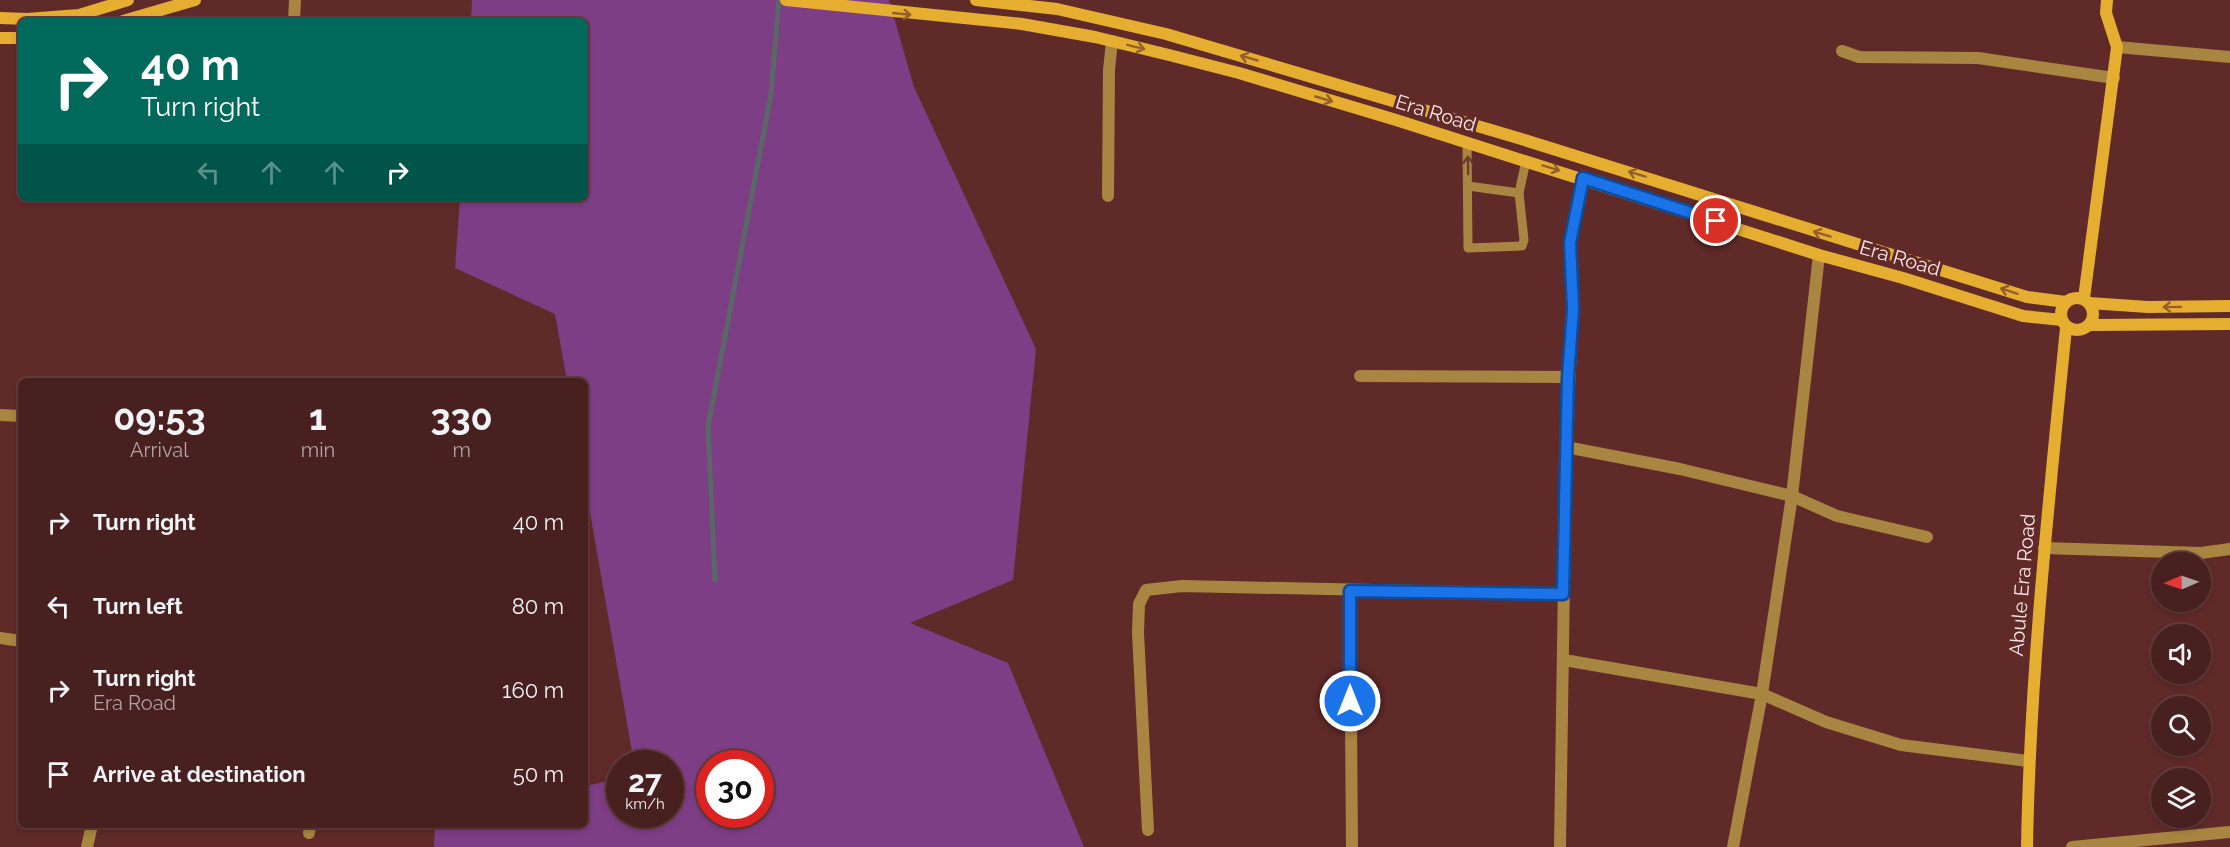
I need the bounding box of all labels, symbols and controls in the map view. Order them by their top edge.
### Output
one-way arrow [892,9,912,20]
text: 40 m [141,41,240,90]
icon: right [42,42,120,120]
one-way arrow [1127,42,1146,54]
one-way arrow [1240,52,1259,63]
street label: Era Road [1393,89,1479,137]
text: Turn right [141,91,260,122]
one-way arrow [1314,94,1333,105]
one-way arrow [1462,155,1474,175]
icon: left [192,156,225,189]
icon: ahead [255,156,288,189]
icon: ahead [318,156,351,189]
icon: right [381,156,414,189]
one-way arrow [1541,164,1560,175]
one-way arrow [1628,168,1647,179]
pin [1690,195,1741,246]
icon: arrive [1699,204,1732,237]
one-way arrow [1813,228,1832,239]
street label: Era Road [1857,235,1943,281]
one-way arrow [2000,285,2019,296]
one-way arrow [2162,301,2182,313]
text: 09:53 [113,396,206,438]
text: 1 [309,396,327,438]
text: 330 [430,396,493,438]
text: Arrival [130,438,189,462]
text: min [301,438,335,462]
text: m [452,438,471,462]
icon: right [42,506,75,539]
text: Turn right [93,509,196,535]
text: 40 m [513,509,564,535]
street label: Abule Era Road [2004,513,2040,657]
north arrow [2151,552,2211,612]
map controls [2151,552,2211,828]
icon: left [42,590,75,623]
text: Turn left [93,593,183,619]
text: 80 m [512,593,564,619]
button: sound [2151,624,2211,684]
text: Turn right [93,665,196,691]
position arrow [1318,669,1382,733]
icon: right [42,674,75,707]
text: 160 m [502,677,564,703]
text: Era Road [93,691,176,715]
button: search [2151,696,2211,756]
speed limit sign: 30 [696,750,774,828]
icon: arrive [42,758,75,791]
text: Arrive at destination [93,761,306,787]
text: 50 m [513,761,564,787]
text: 27 [628,764,662,799]
button: layers [2151,768,2211,828]
text: km/h [625,795,665,813]

